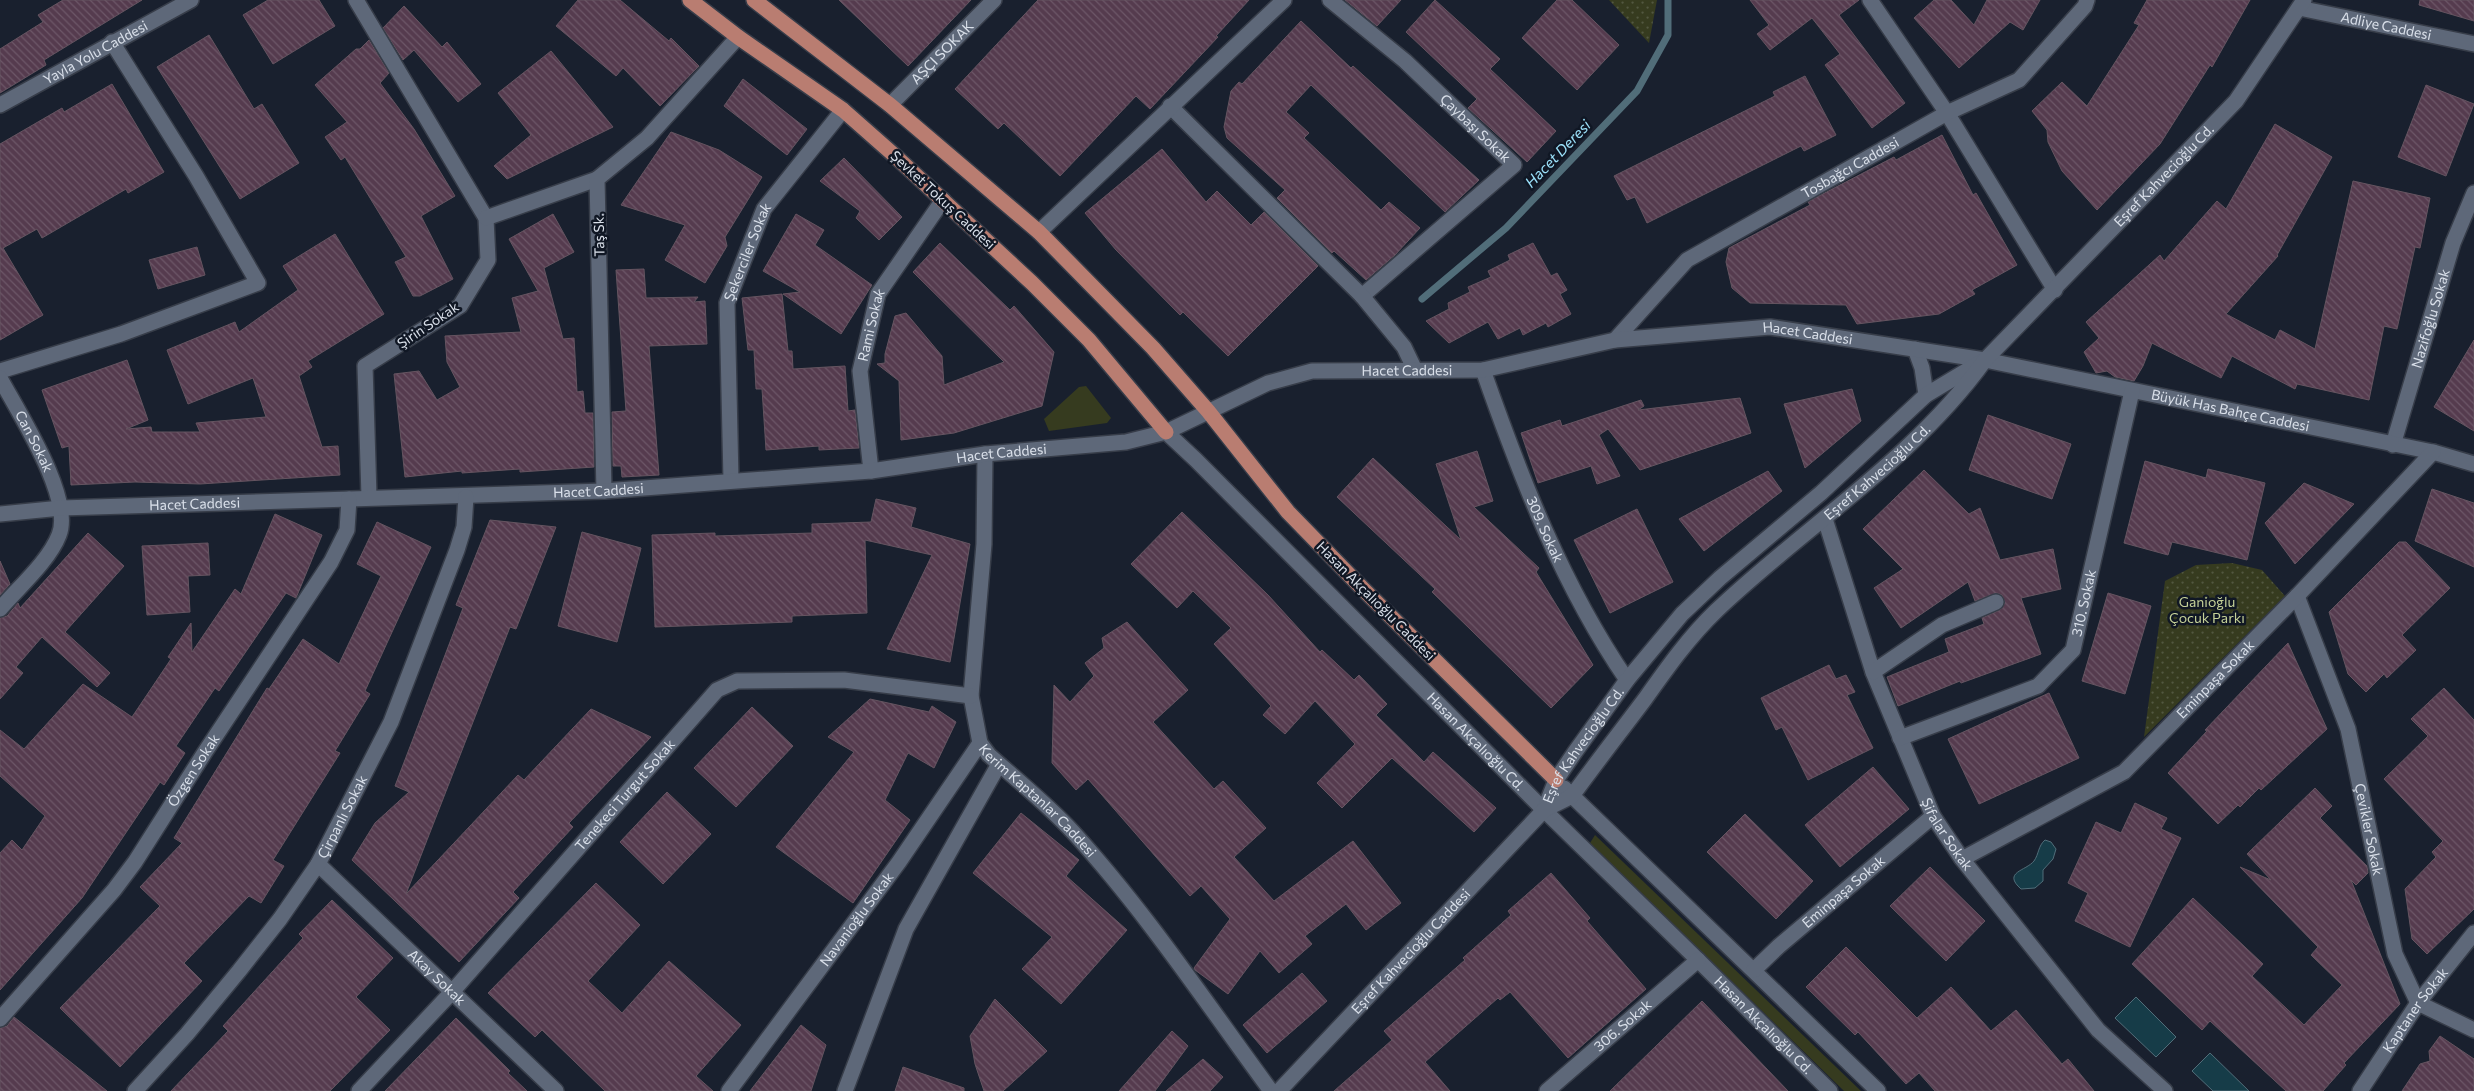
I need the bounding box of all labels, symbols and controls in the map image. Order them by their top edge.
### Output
street label: Adliye Caddesi [2339,8,2433,43]
street label: Yayla Yolu Caddesi [40,17,150,88]
street label: AŞÇI SOKAK [907,17,977,87]
street label: Çaybaşı Sokak [1437,90,1515,166]
water label: Hacet Deresi [1521,115,1595,191]
street label: Eşref Kahvecioğlu Cd. [2110,120,2217,230]
street label: Tosbağcı Caddesi [1798,133,1902,202]
street label: Şevket Tokuş Caddesi [888,147,999,252]
street label: Şekerciler Sokak [720,198,774,303]
street label: Taş Sk. [590,213,607,257]
street label: Nazifoğlu Sokak [2407,266,2453,370]
street label: Rami Sokak [854,284,888,363]
street label: Şirin Sokak [394,298,462,351]
street label: Hacet Caddesi [1762,318,1854,348]
street label: Hacet Caddesi [1361,361,1452,379]
street label: Büyük Has Bahçe Caddesi [2150,385,2311,434]
street label: Can Sokak [12,407,57,475]
street label: Eşref Kahvecioğlu Cd. [1820,420,1933,523]
street label: Hacet Caddesi [955,440,1047,466]
street label: Hacet Caddesi [553,479,644,501]
street label: Hacet Caddesi [149,493,240,513]
street label: 309. Sokak [1523,494,1568,565]
street label: Hasan Akçalıoğlu Caddesi [1313,538,1439,664]
street label: 310. Sokak [2067,567,2099,638]
park label: Ganioğlu Çocuk Parkı [2169,593,2245,626]
street label: Eminpaşa Sokak [2173,636,2257,722]
street label: Eşref Kahvecioğlu Cd. [1539,684,1627,806]
street label: Hasan Akçalıoğlu Cd. [1424,688,1529,794]
street label: Özgen Sokak [164,730,223,810]
street label: Tenekeci Turgut Sokak [571,735,678,854]
street label: Kerim Kaptanlar Caddesi [976,740,1100,860]
street label: Çirpanlı Sokak [313,772,370,861]
street label: Çevikler Sokak [2352,782,2387,877]
street label: Şifalar Sokak [1918,795,1977,874]
street label: Eminpaşa Sokak [1798,851,1888,931]
street label: Navanioğlu Sokak [816,868,897,969]
street label: Eşref Kahvecioğlu Caddesi [1347,885,1473,1017]
street label: Akay Sokak [405,945,470,1009]
street label: Kaptaner Sokak [2379,963,2451,1056]
street label: Hasan Akçalıoğlu Cd. [1711,972,1817,1077]
street label: 306. Sokak [1590,995,1655,1055]

